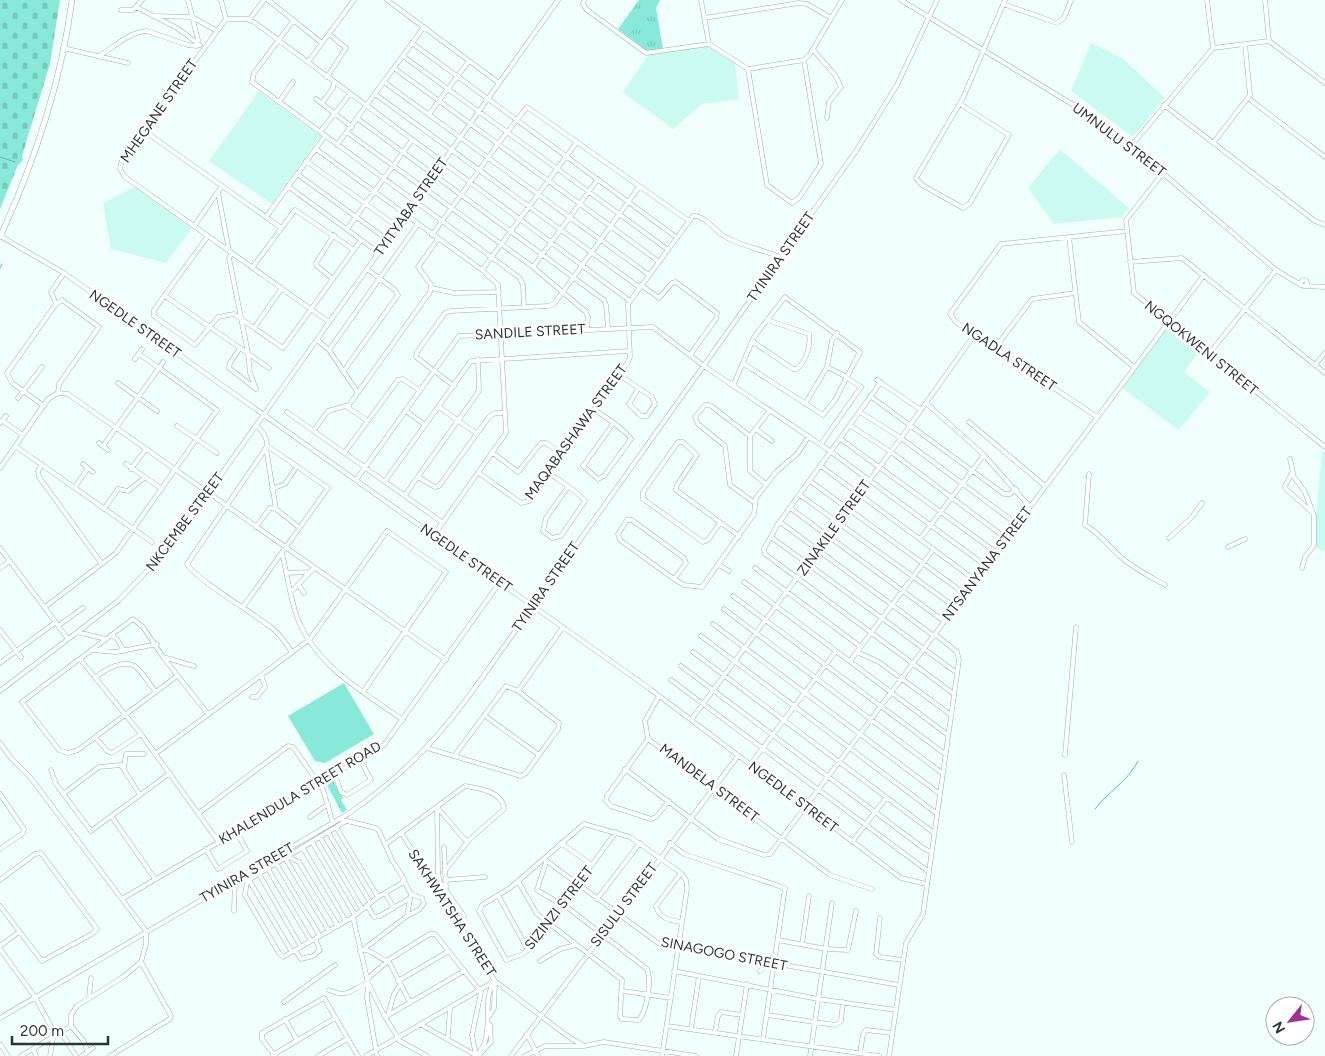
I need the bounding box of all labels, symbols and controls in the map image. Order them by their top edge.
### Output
street label: MHEGANE STREET [117,56,201,166]
street label: UMNULU STREET [1069,99,1169,181]
street label: TYITYABA STREET [371,154,452,260]
street label: TYINIRA STREET [744,209,818,305]
street label: NGEDLE STREET [86,286,184,362]
street label: NGQOKWENI STREET [1141,297,1261,399]
street label: NGADLA STREET [959,319,1060,395]
street label: SANDILE STREET [474,321,586,343]
street label: MAQABASHAWA STREET [521,361,631,503]
street label: NKCEMBE STREET [142,469,228,575]
street label: ZINAKILE STREET [794,477,874,579]
street label: NTSANYANA STREET [939,503,1036,624]
street label: NGEDLE STREET [417,520,515,596]
street label: TYINIRA STREET [509,539,583,635]
street label: KHALENDULA STREET ROAD [216,738,384,848]
street label: MANDELA STREET [656,740,762,826]
street label: NGEDLE STREET [745,758,841,836]
street label: TYINIRA STREET [197,839,297,907]
street label: SAKHWATSHA STREET [404,846,500,980]
street label: SISULU STREET [587,859,661,950]
street label: SIZINZI STREET [521,863,597,953]
street label: SINAGOGO STREET [659,933,789,975]
north arrow [1265,996,1315,1046]
scale bar [12,1014,109,1046]
text: N [1269,1018,1289,1036]
text: 200 m [20,1022,64,1040]

